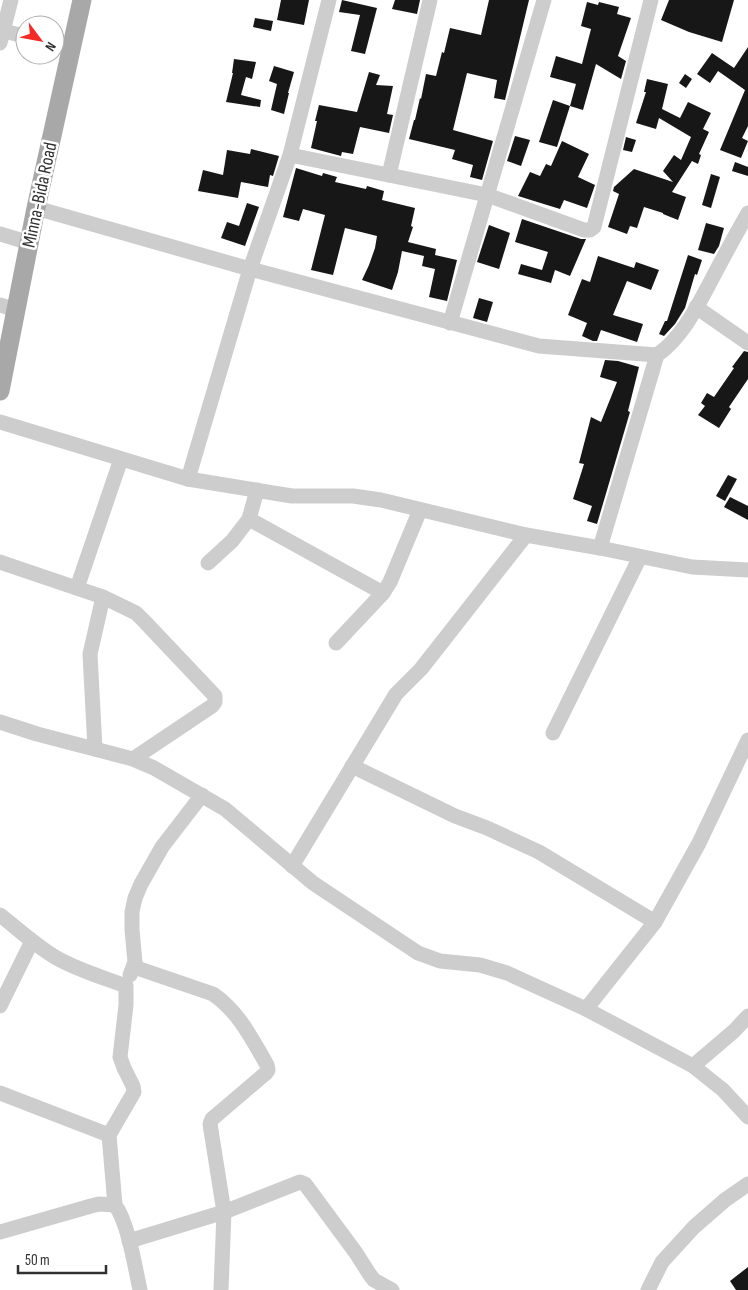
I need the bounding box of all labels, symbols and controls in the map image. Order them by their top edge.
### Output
north arrow [15,15,65,65]
text: N [41,39,60,54]
street label: Minna-Bida Road [18,140,62,250]
scale bar [18,1242,105,1274]
text: 50 m [25,1251,50,1270]

